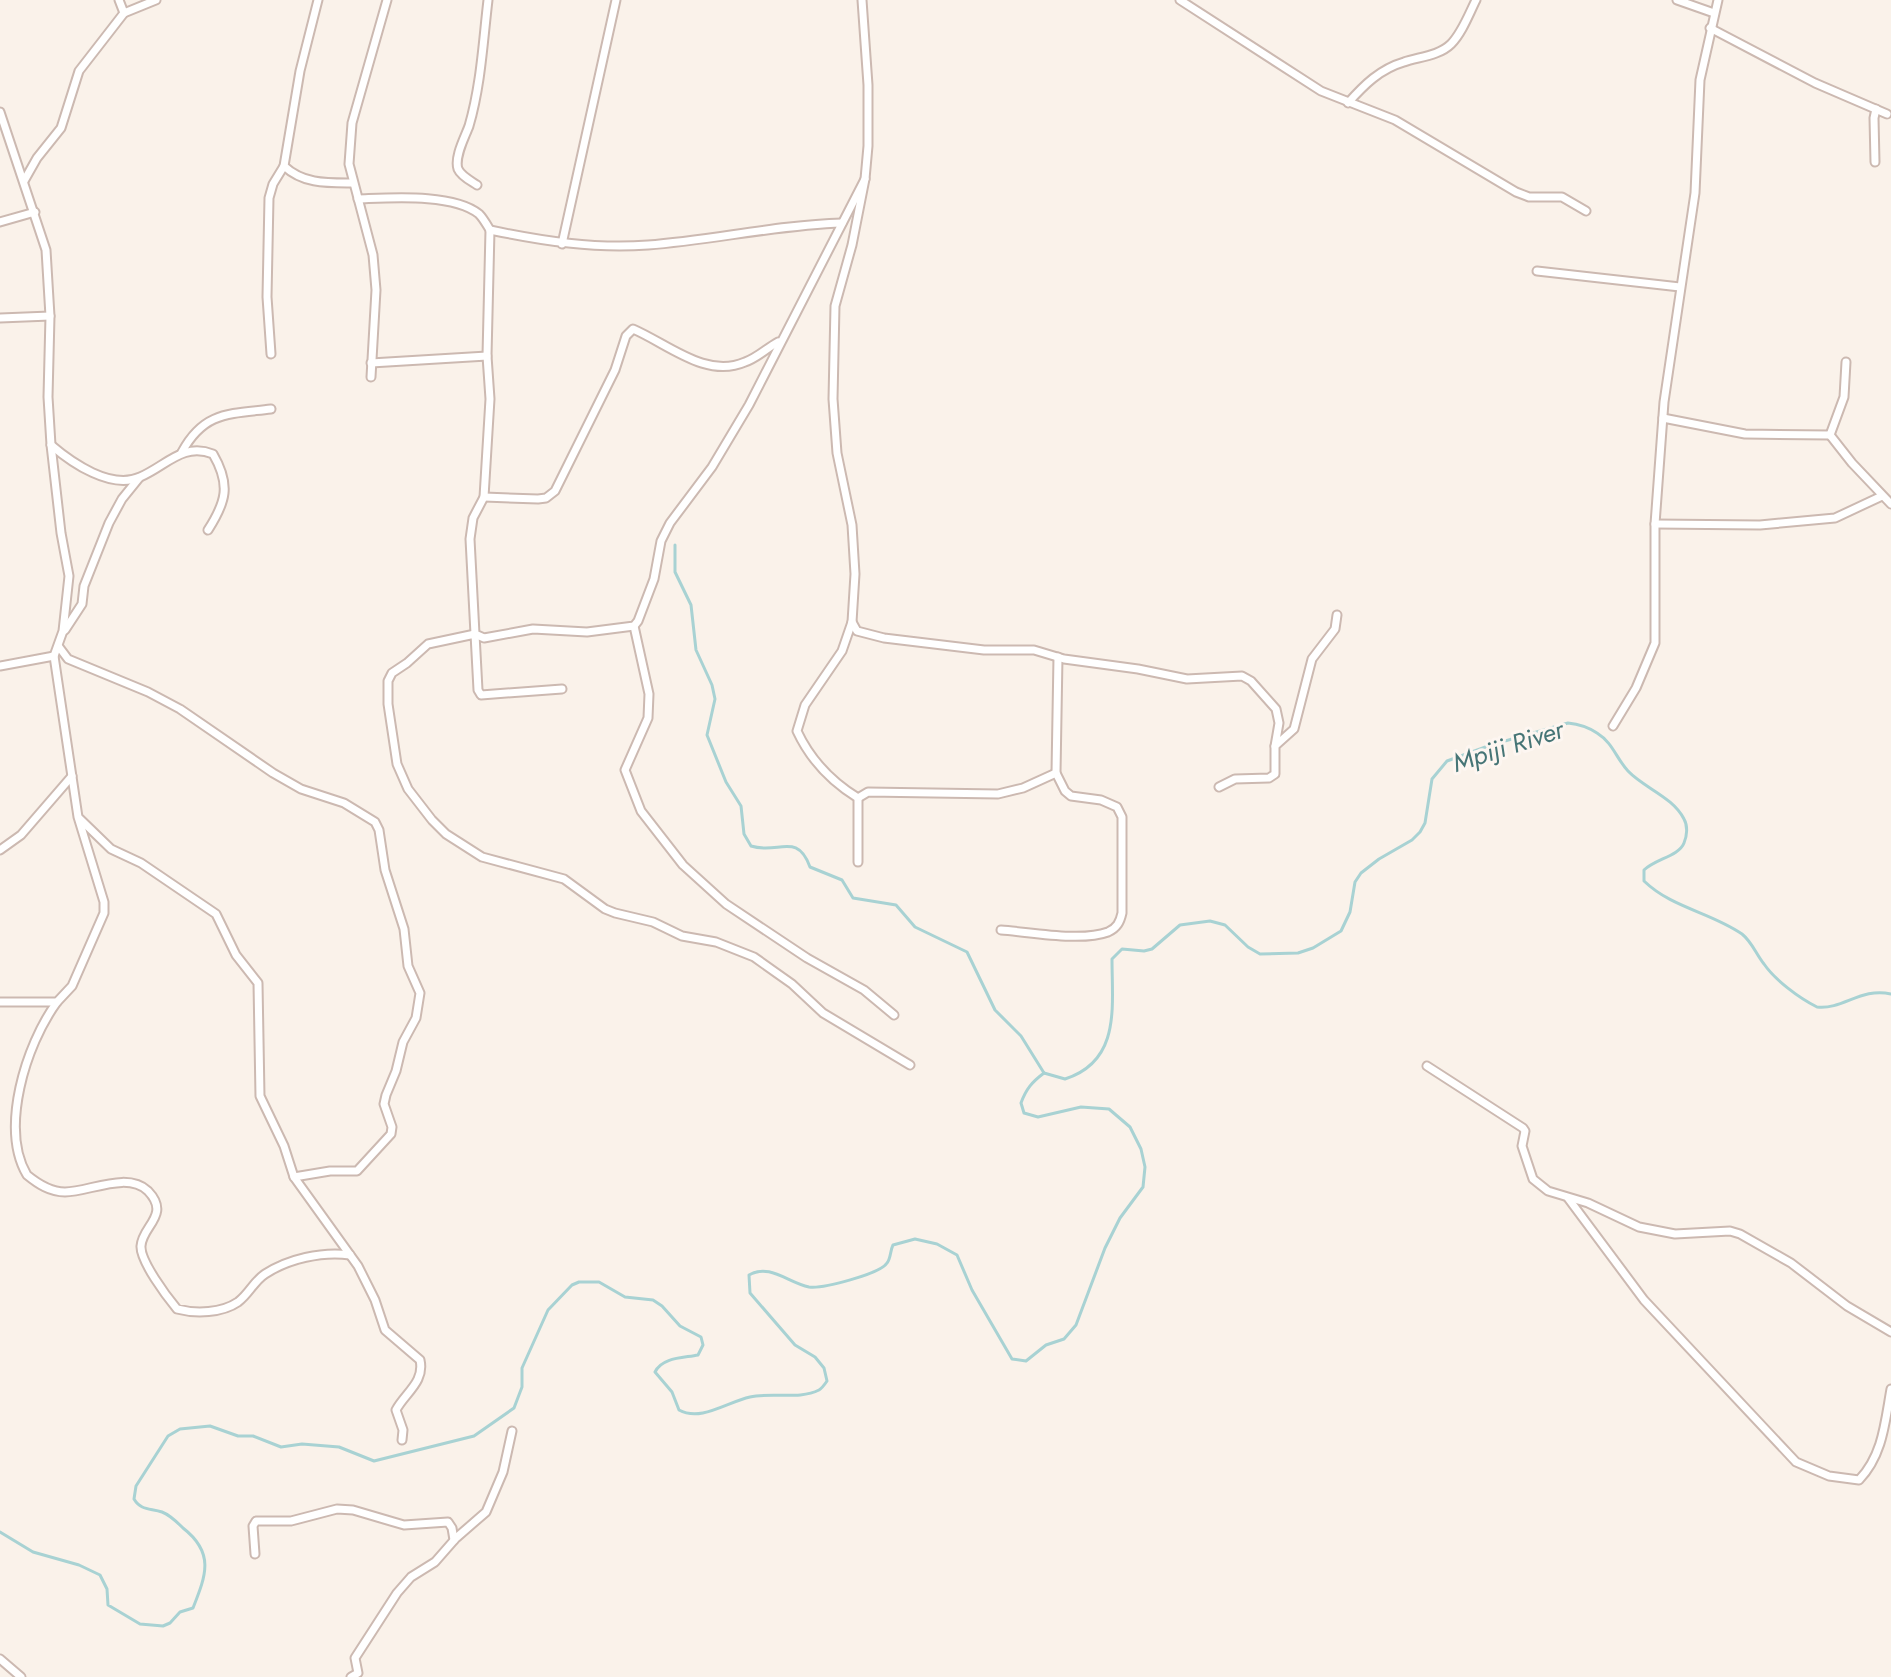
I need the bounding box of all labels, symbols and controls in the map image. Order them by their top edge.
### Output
water label: Mpiji River [1447,710,1570,782]

